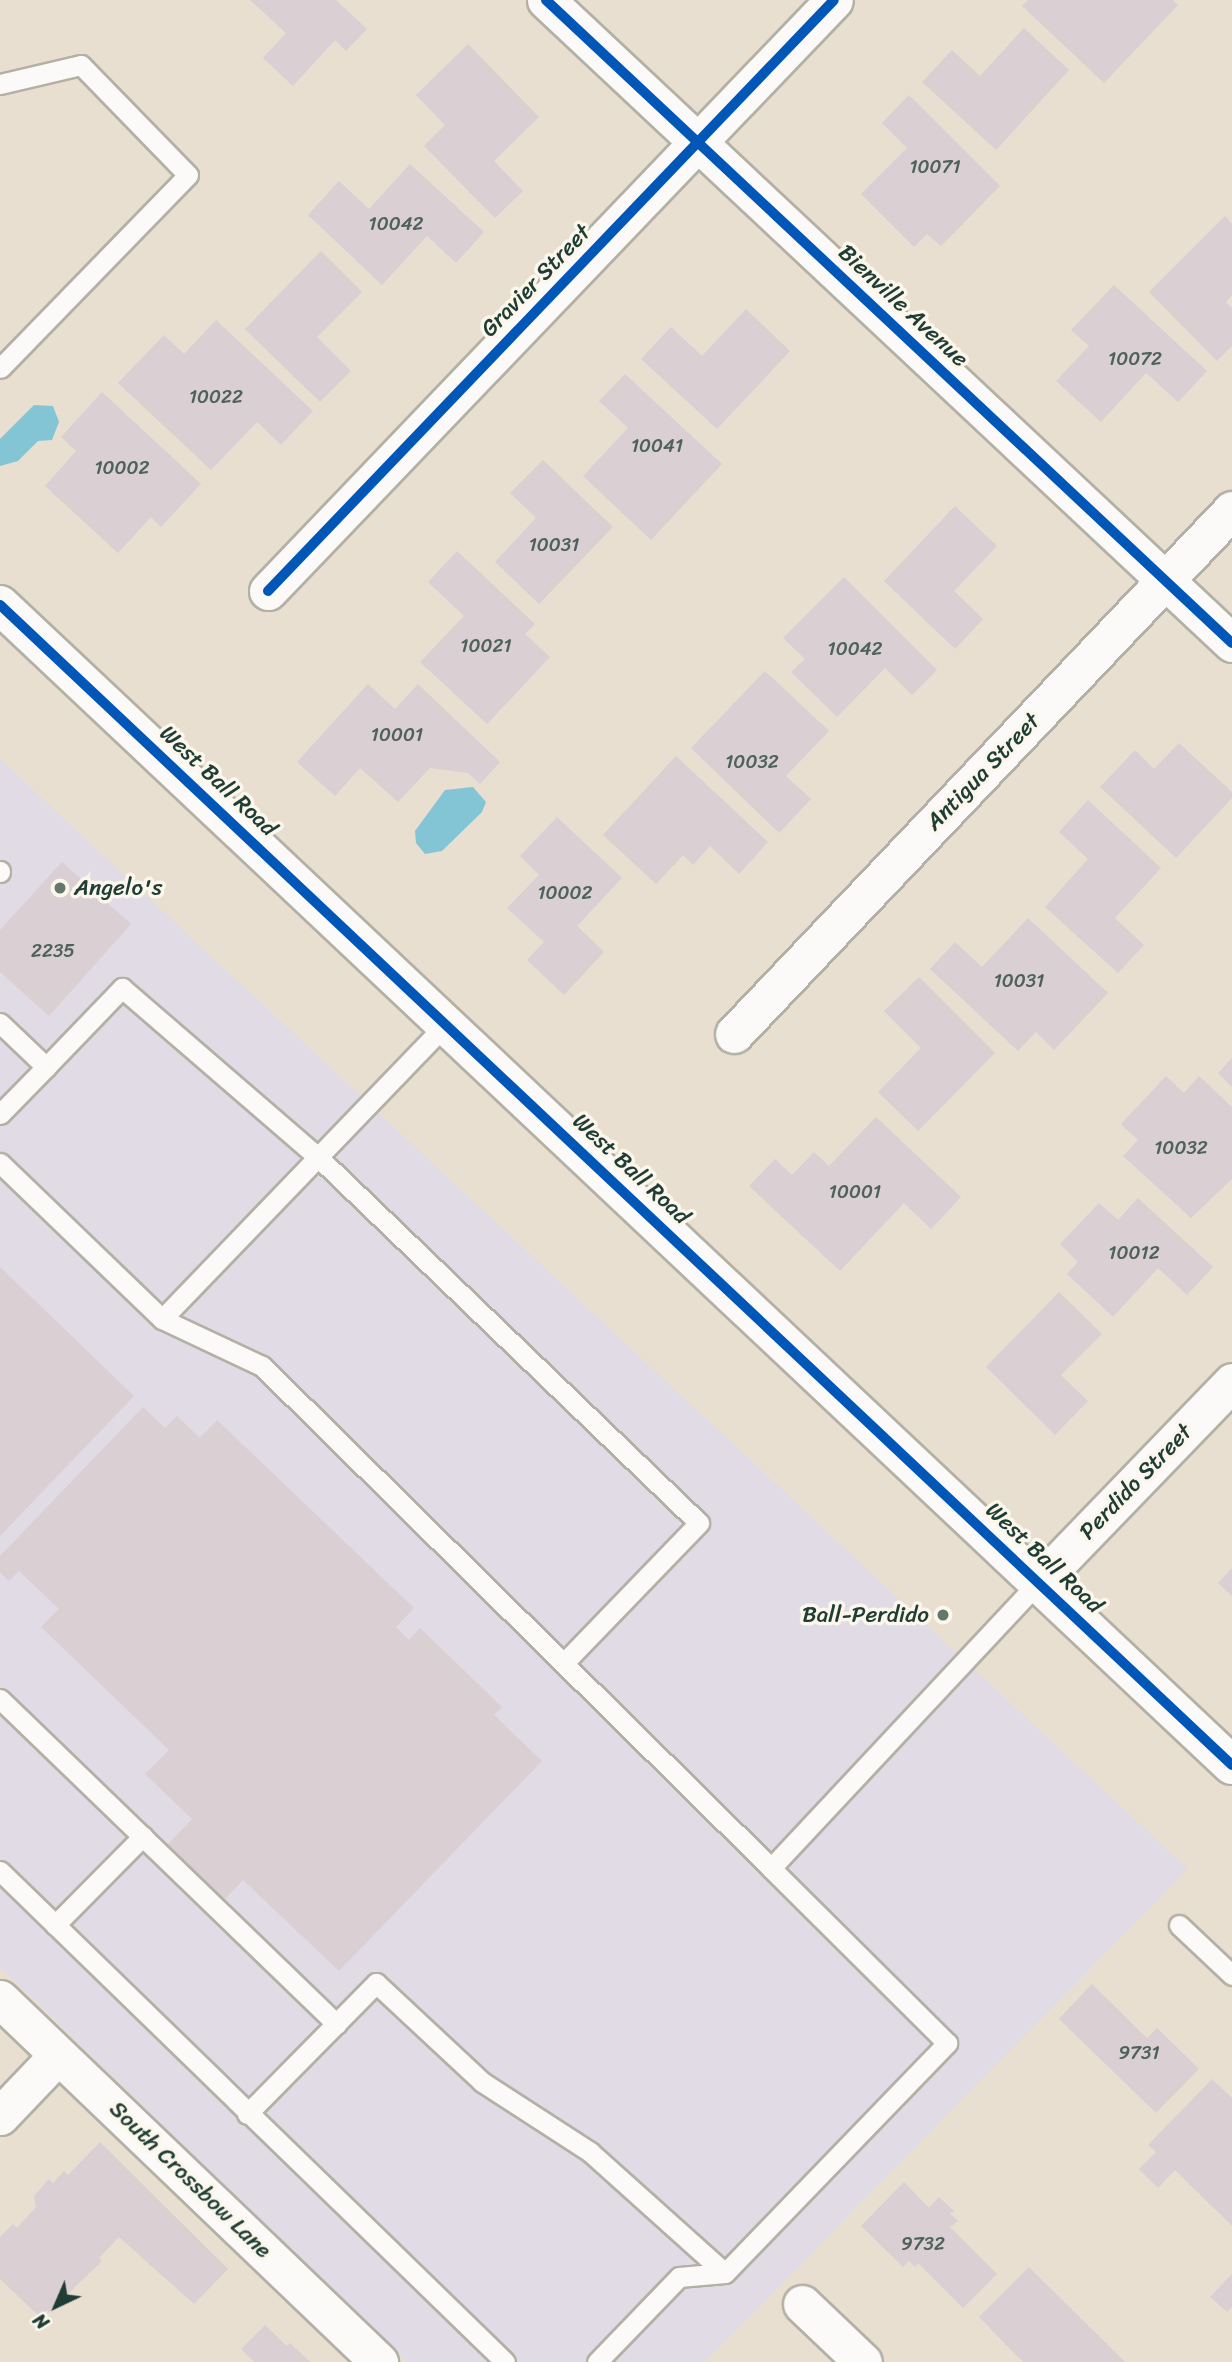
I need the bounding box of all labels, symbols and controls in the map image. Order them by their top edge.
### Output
house number: 10071 [909,156,961,178]
house number: 10042 [368,213,424,235]
street label: Gravier Street [475,219,597,343]
street label: Bienville Avenue [833,239,973,373]
house number: 10072 [1108,348,1162,370]
house number: 10022 [189,386,243,408]
house number: 10041 [631,435,683,457]
house number: 10002 [94,457,150,479]
house number: 10031 [529,534,579,556]
house number: 10021 [460,635,512,657]
house number: 10042 [827,638,883,660]
street label: Antigua Street [920,708,1046,836]
street label: West Ball Road [154,720,282,842]
house number: 10001 [371,724,423,746]
house number: 10032 [725,751,779,773]
place label: Angelo's [74,874,162,902]
marker: Angelo's [52,880,68,896]
house number: 10002 [537,882,593,904]
house number: 2235 [31,940,75,962]
house number: 10031 [994,970,1044,992]
street label: West Ball Road [567,1108,695,1230]
house number: 10032 [1154,1137,1208,1159]
house number: 10001 [829,1181,881,1203]
house number: 10012 [1108,1242,1160,1264]
street label: Perdido Street [1074,1418,1198,1546]
street label: West Ball Road [980,1497,1108,1619]
place label: Ball-Perdido [802,1601,929,1629]
marker: Ball-Perdido [935,1607,951,1623]
house number: 9731 [1118,2042,1160,2064]
street label: South Crossbow Lane [103,2096,277,2264]
house number: 9732 [901,2233,945,2255]
north arrow [21,2271,91,2341]
text: N [25,2305,57,2338]

